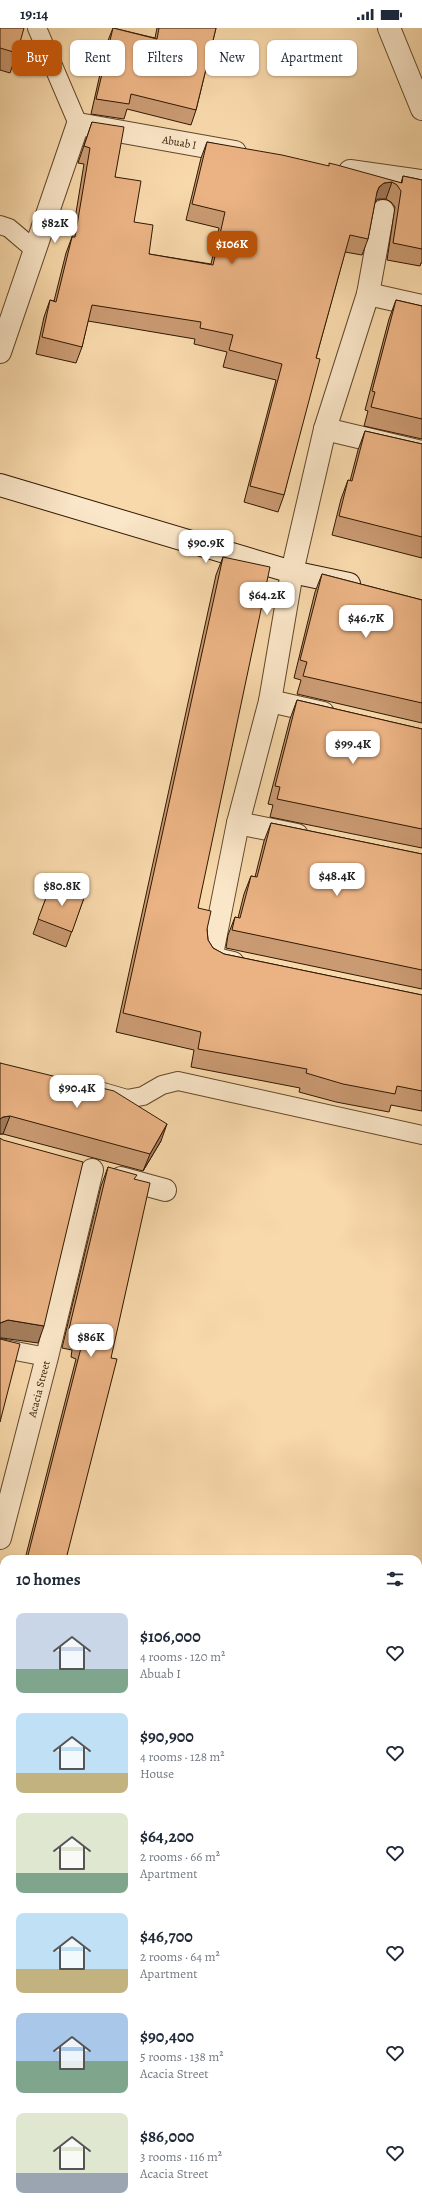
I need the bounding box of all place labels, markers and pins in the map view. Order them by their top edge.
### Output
pin: $82K [31,210,79,244]
pin: $106K [204,231,260,265]
pin: $90.9K [173,530,239,564]
pin: $64.2K [234,582,300,616]
pin: $46.7K [333,605,399,639]
pin: $99.4K [320,731,386,765]
pin: $48.4K [304,863,370,897]
pin: $80.8K [29,873,95,907]
pin: $90.4K [44,1075,110,1109]
pin: $86K [67,1324,115,1358]

